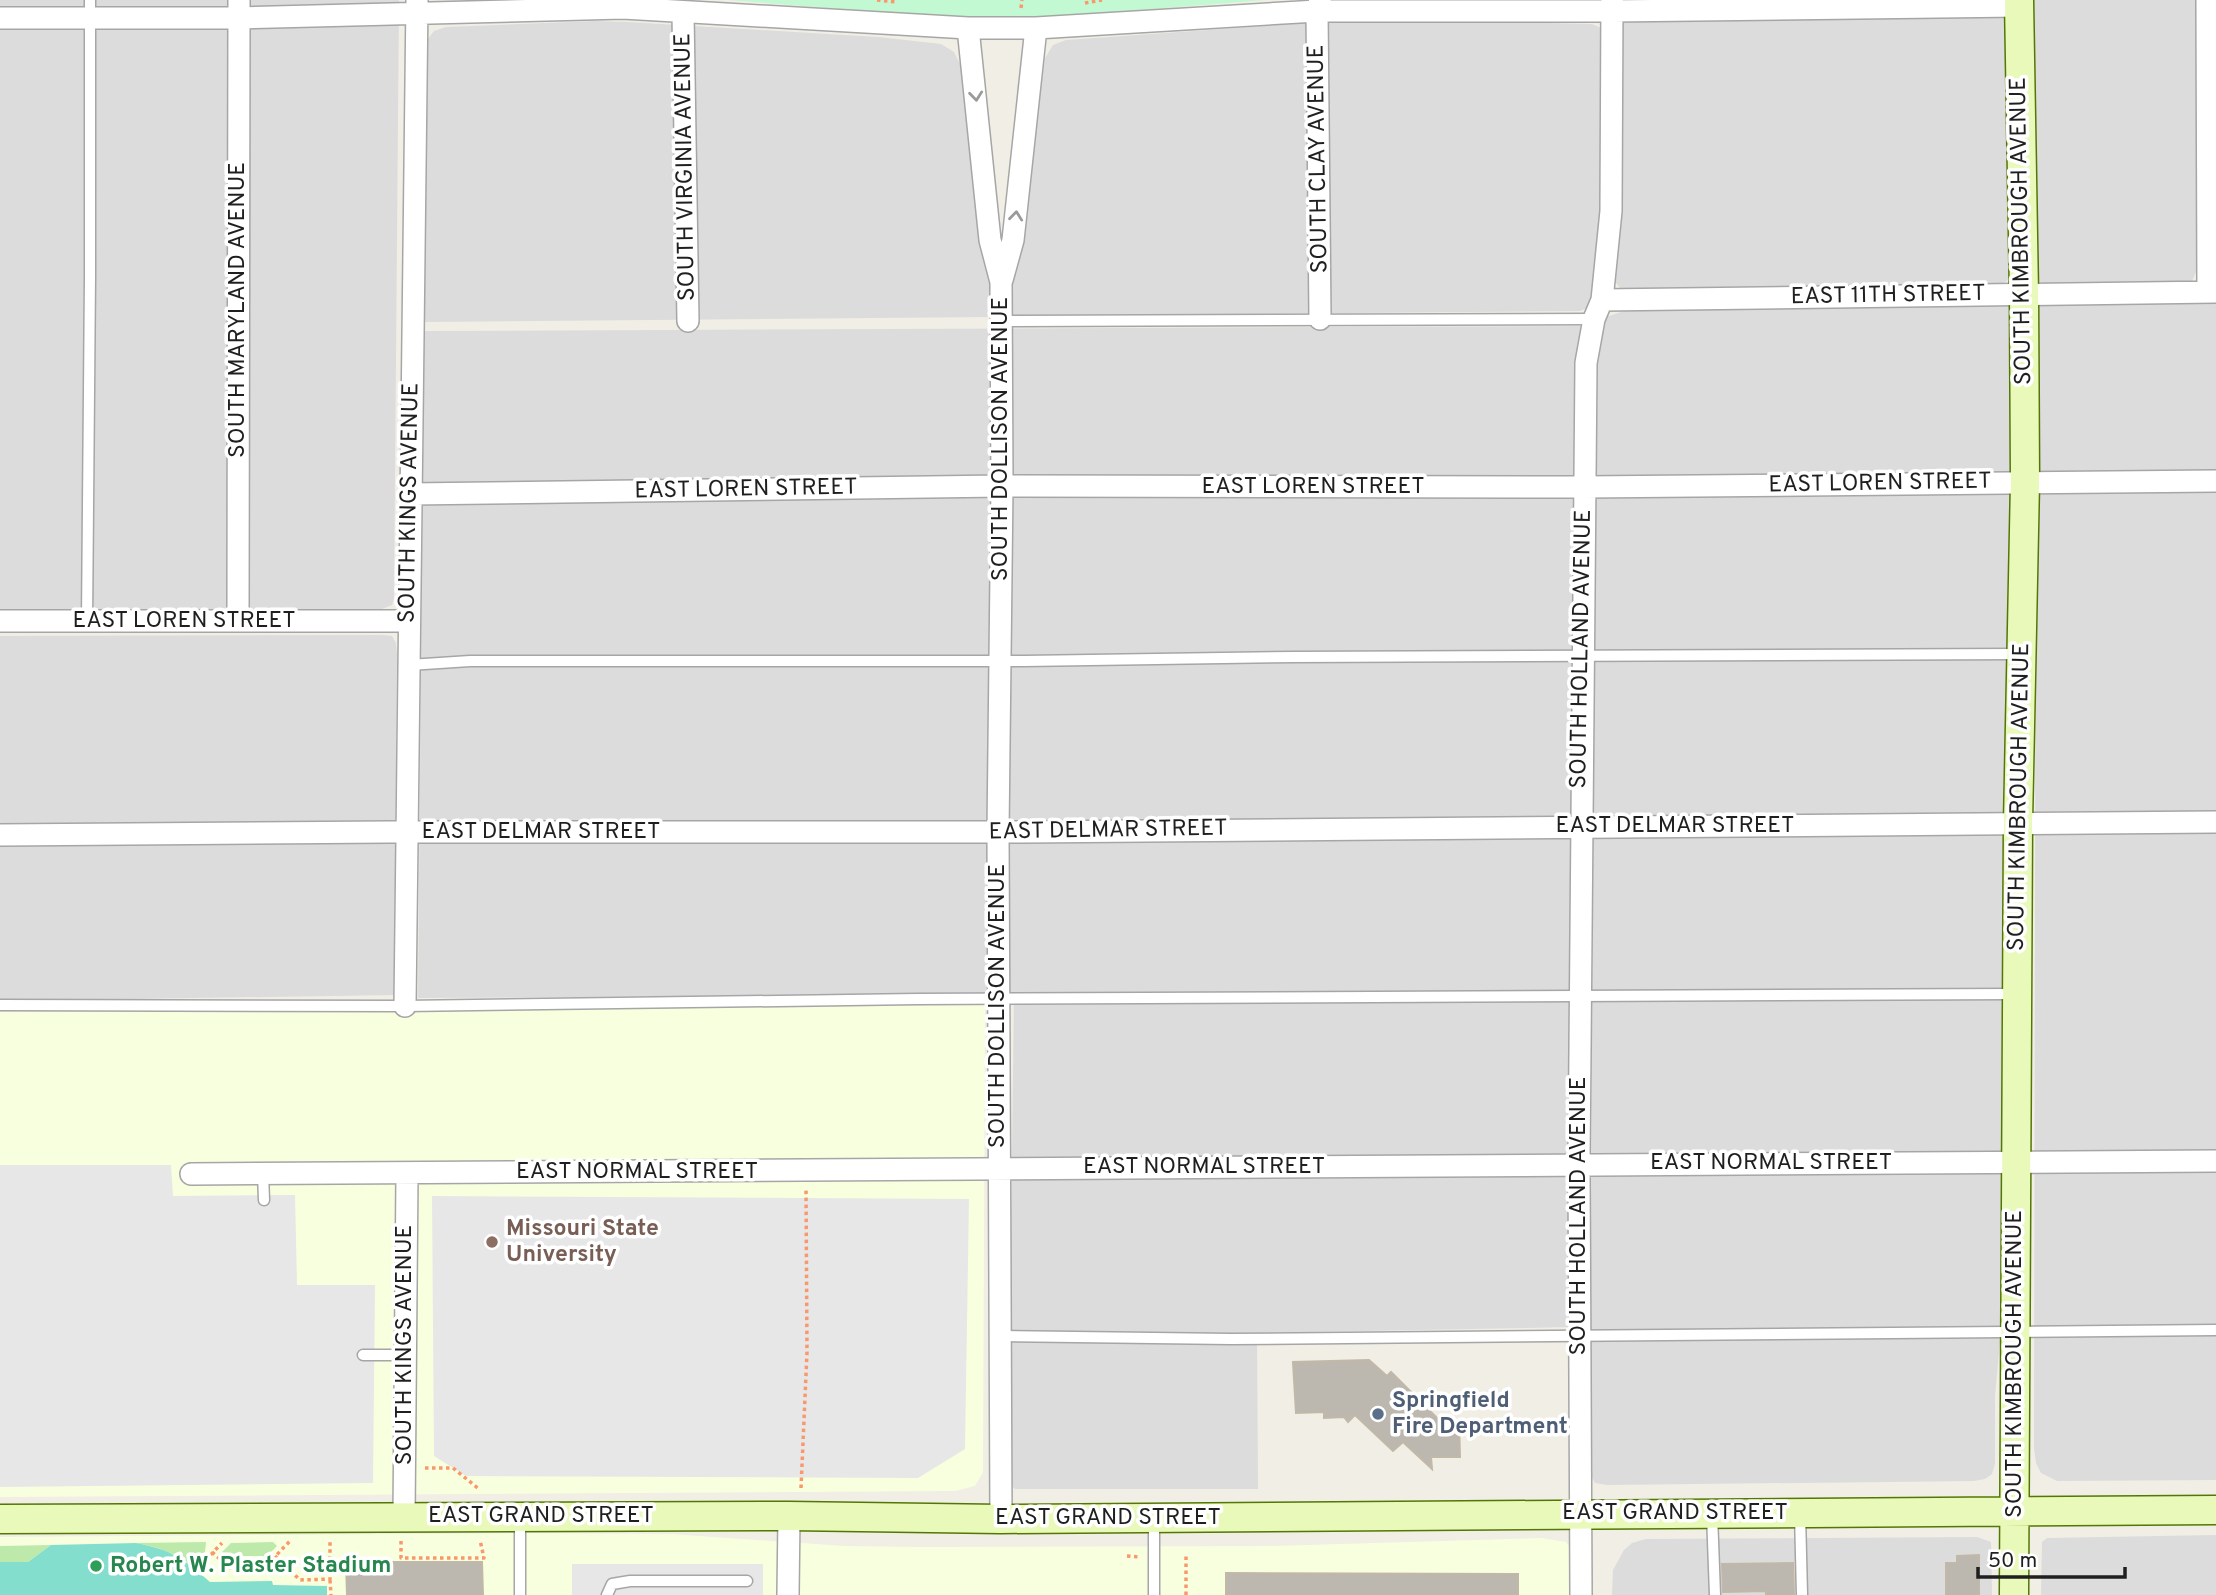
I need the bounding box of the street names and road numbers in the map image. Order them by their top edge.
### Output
street label: SOUTH VIRGINIA AVENUE [669,33,703,301]
street label: SOUTH CLAY AVENUE [1303,44,1335,274]
street label: SOUTH KIMBROUGH AVENUE [2005,77,2039,385]
street label: SOUTH MARYLAND AVENUE [224,162,253,458]
street label: EAST 11TH STREET [1790,280,1986,312]
street label: SOUTH DOLLISON AVENUE [987,297,1016,581]
street label: SOUTH KINGS AVENUE [393,382,427,624]
street label: EAST LOREN STREET [1768,468,1992,500]
street label: EAST LOREN STREET [1201,473,1425,502]
street label: EAST LOREN STREET [634,474,858,506]
street label: SOUTH HOLLAND AVENUE [1565,509,1599,789]
street label: EAST LOREN STREET [72,607,296,636]
street label: SOUTH KIMBROUGH AVENUE [2003,643,2037,951]
street label: EAST DELMAR STREET [1556,812,1794,841]
street label: EAST DELMAR STREET [988,814,1228,848]
street label: EAST DELMAR STREET [422,818,660,847]
street label: SOUTH DOLLISON AVENUE [984,864,1013,1148]
street label: SOUTH HOLLAND AVENUE [1565,1076,1594,1356]
street label: EAST NORMAL STREET [1650,1149,1892,1178]
street label: EAST NORMAL STREET [1083,1153,1325,1182]
street label: EAST NORMAL STREET [516,1158,758,1187]
street label: SOUTH KIMBROUGH AVENUE [2001,1210,2030,1518]
street label: SOUTH KINGS AVENUE [391,1225,420,1465]
street label: EAST GRAND STREET [1562,1499,1788,1528]
street label: EAST GRAND STREET [428,1502,654,1531]
street label: EAST GRAND STREET [995,1504,1221,1533]

